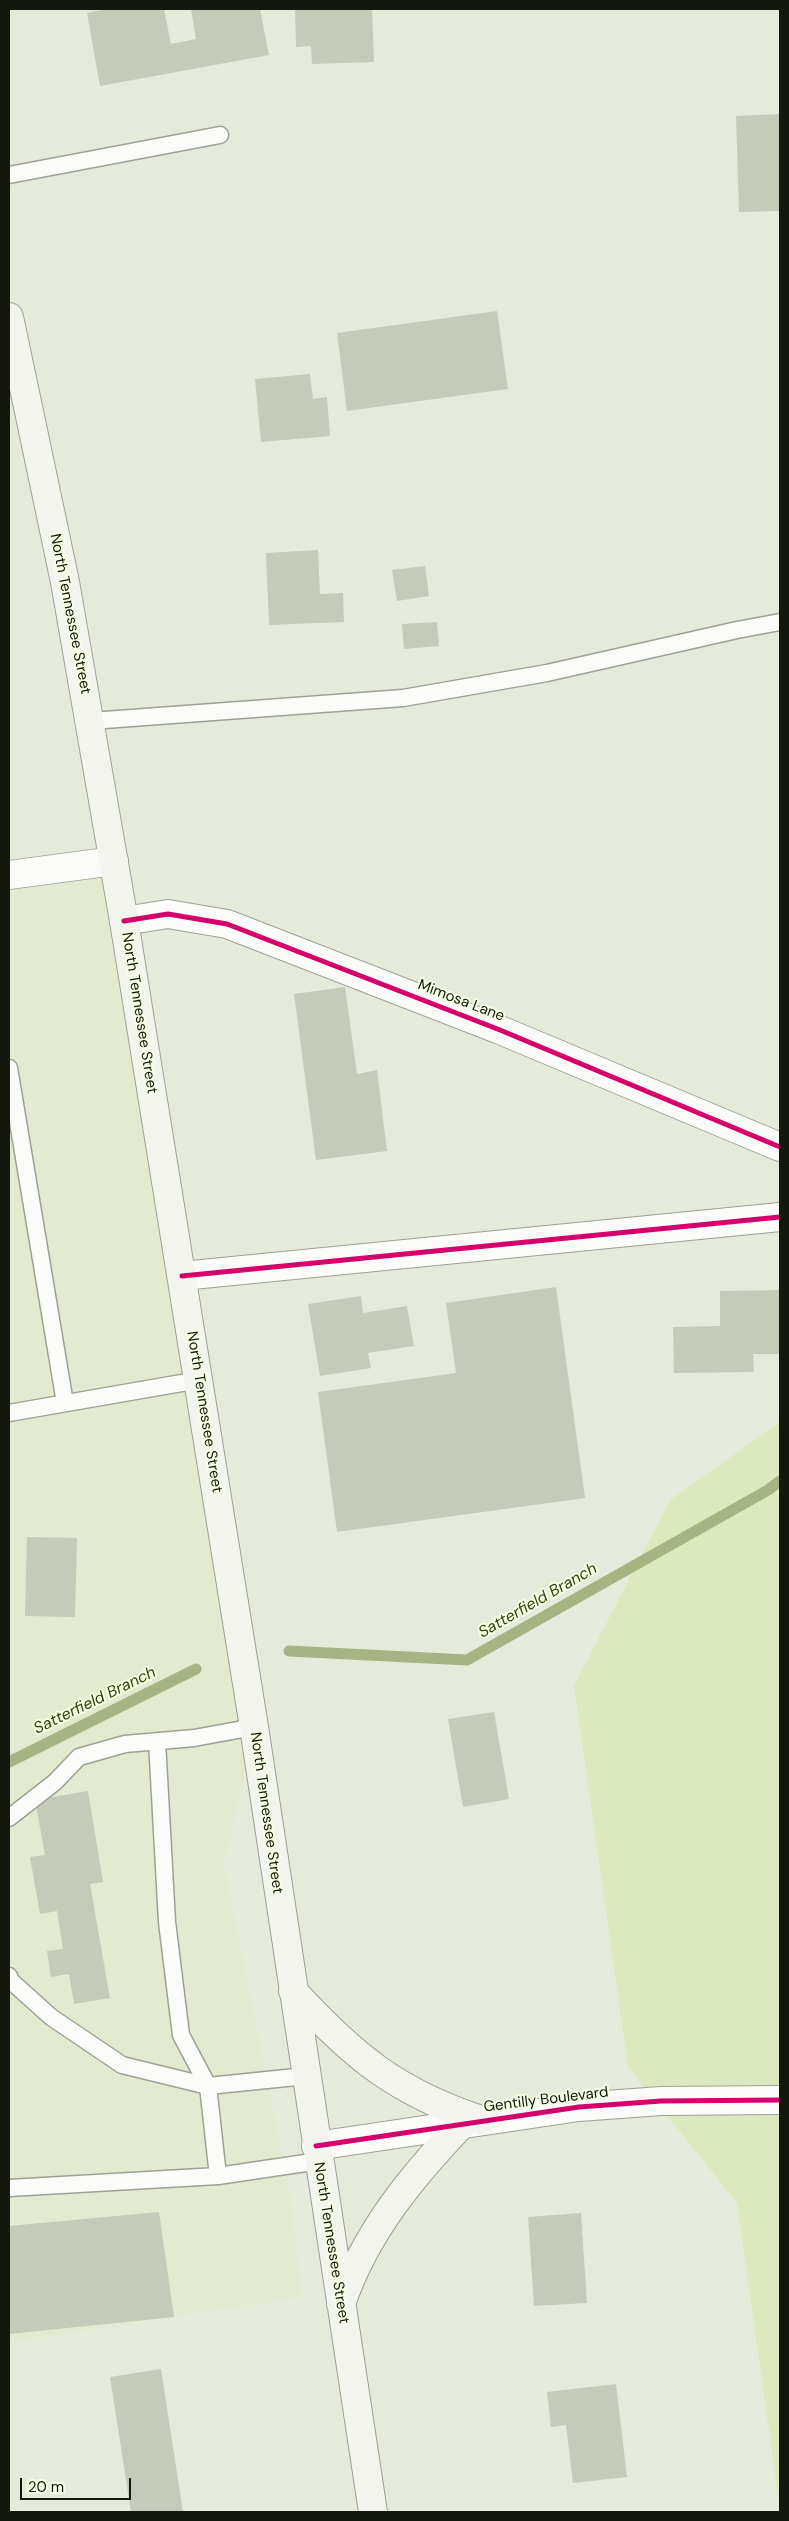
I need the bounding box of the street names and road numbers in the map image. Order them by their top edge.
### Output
street label: North Tennessee Street [46,532,94,696]
street label: North Tennessee Street [117,931,161,1095]
street label: Mimosa Lane [415,976,507,1026]
street label: North Tennessee Street [182,1330,226,1494]
street label: North Tennessee Street [246,1731,286,1895]
street label: Gentilly Boulevard [483,2083,609,2117]
street label: North Tennessee Street [309,2161,353,2325]

